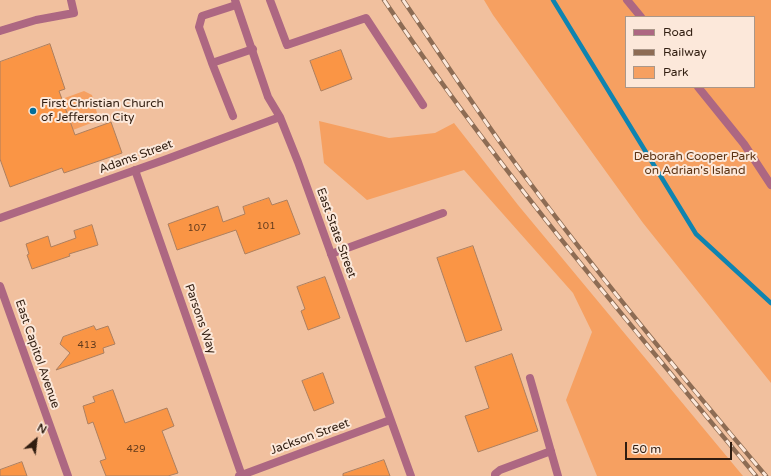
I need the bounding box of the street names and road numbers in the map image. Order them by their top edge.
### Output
street label: Adams Street [97,137,175,177]
street label: East State Street [313,186,359,280]
street label: Parsons Way [181,282,219,356]
street label: East Capitol Avenue [12,298,62,410]
street label: Jackson Street [269,416,351,458]

